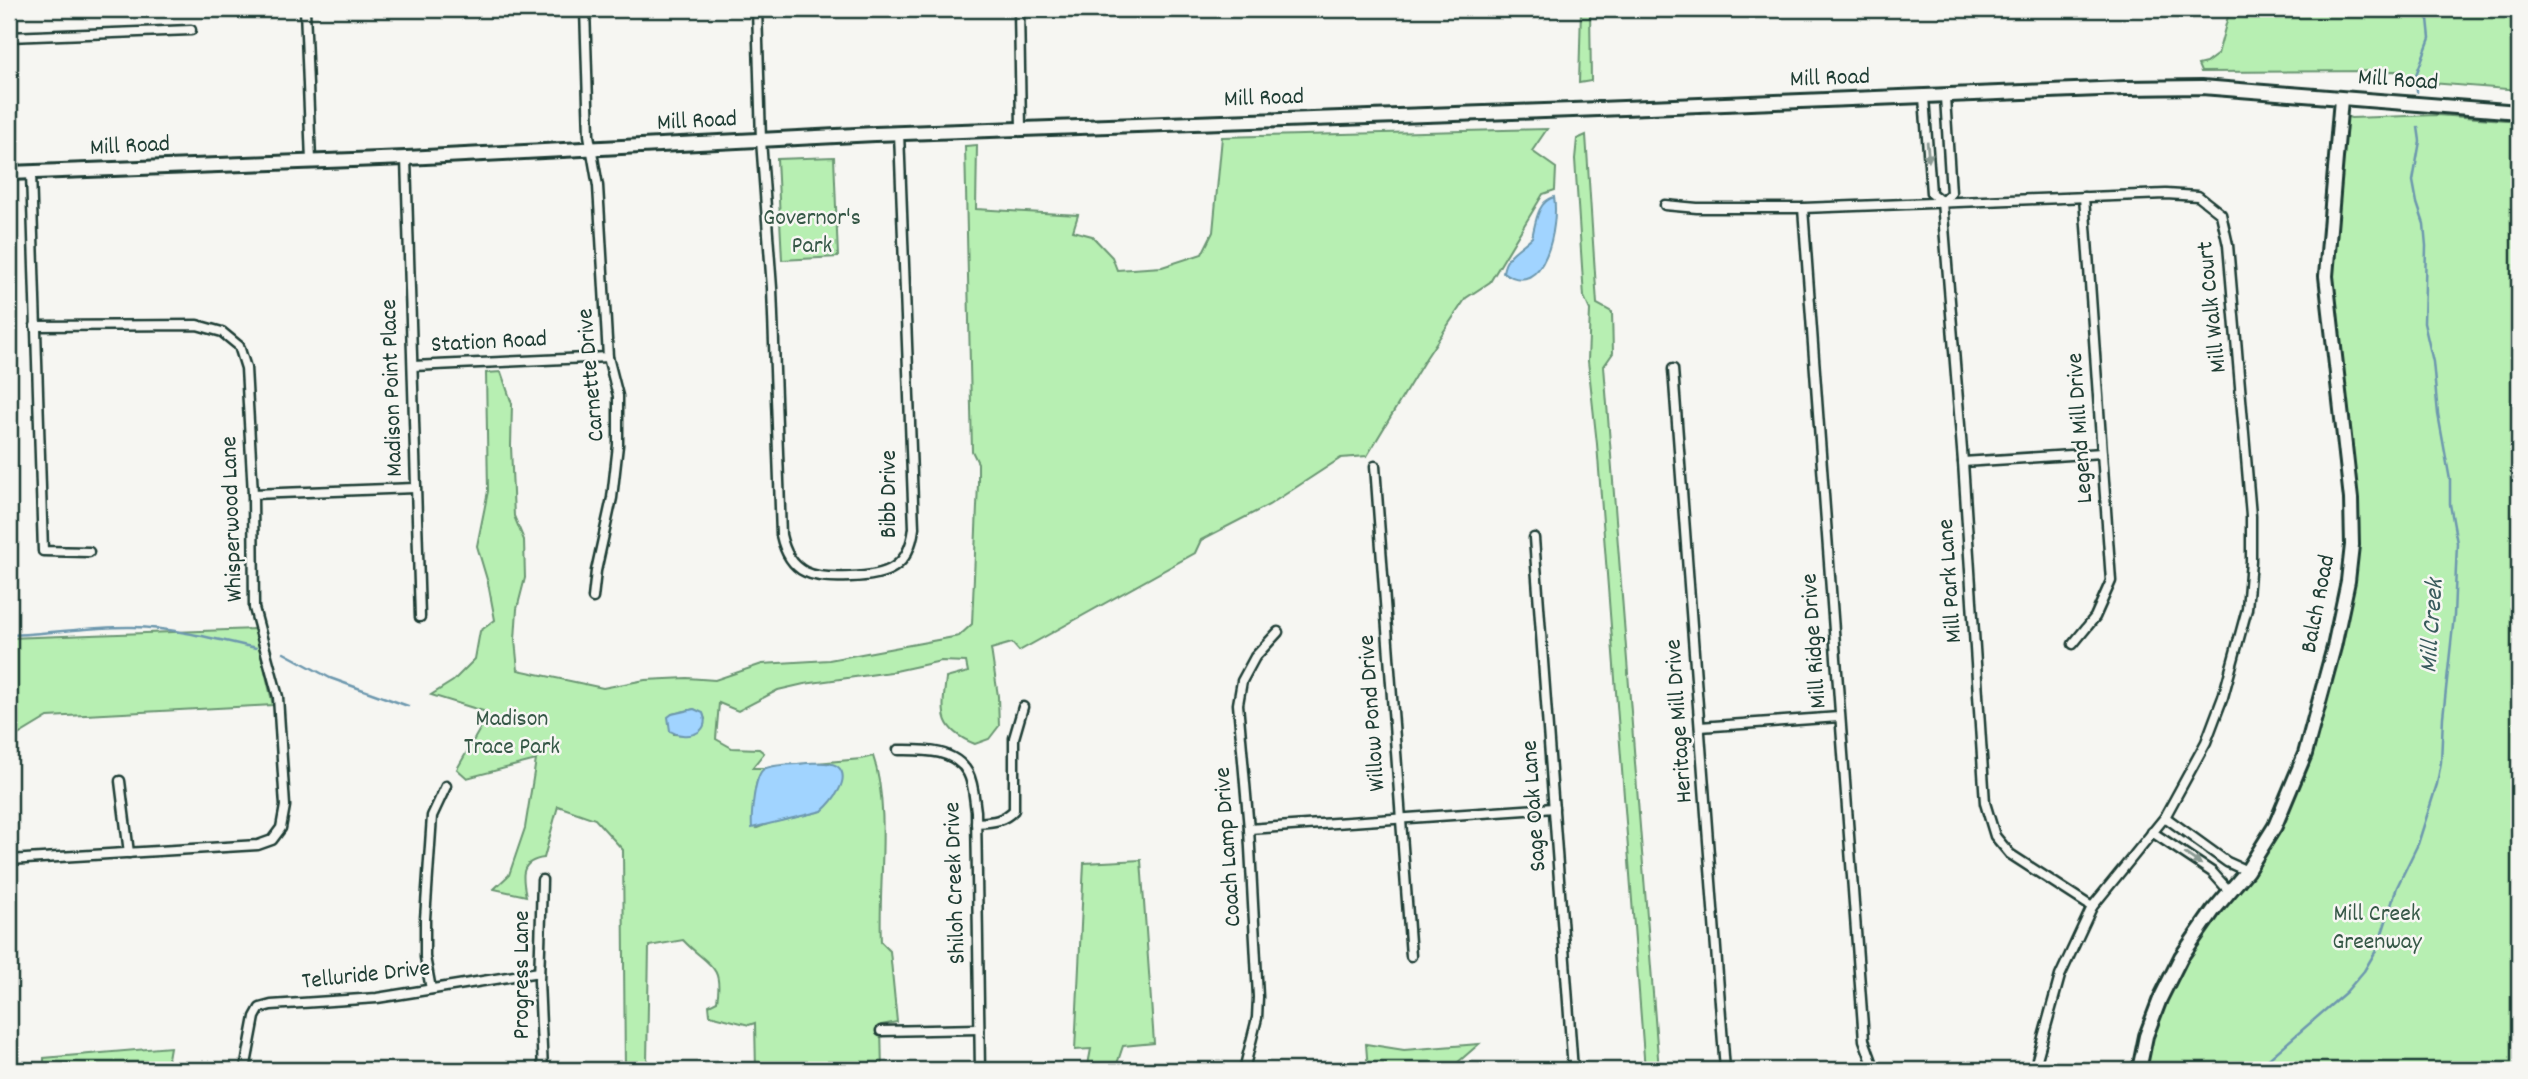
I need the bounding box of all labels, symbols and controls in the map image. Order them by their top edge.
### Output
street label: Mill Road [1789,61,1871,97]
street label: Mill Road [2357,61,2439,101]
street label: Mill Road [1223,81,1305,117]
street label: Mill Road [656,103,738,141]
street label: Mill Road [89,128,171,166]
one-way arrow [1923,141,1934,163]
park label: Governor's Park [763,202,861,264]
street label: Mill Walk Court [2189,239,2237,374]
street label: Madison Point Place [373,299,413,477]
street label: Carnette Drive [569,307,615,443]
street label: Station Road [430,323,548,363]
street label: Legend Mill Drive [2059,352,2103,504]
street label: Whisperwood Lane [213,435,253,603]
street label: Bibb Drive [873,450,907,538]
street label: Mill Park Lane [1930,518,1972,644]
street label: Balch Road [2293,552,2345,656]
street label: Mill Ridge Drive [1793,572,1837,710]
water label: Mill Creek [2411,575,2455,674]
street label: Willow Pond Drive [1351,634,1395,792]
street label: Heritage Mill Drive [1657,638,1703,804]
park label: Madison Trace Park [464,703,560,765]
street label: Sage Oak Lane [1513,739,1557,873]
street label: Coach Lamp Drive [1206,766,1252,928]
street label: Shiloh Creek Drive [936,801,976,965]
one-way arrow [2183,853,2203,866]
park label: Mill Creek Greenway [2332,898,2423,960]
street label: Progress Lane [506,911,540,1039]
street label: Telluride Drive [300,952,432,1000]

